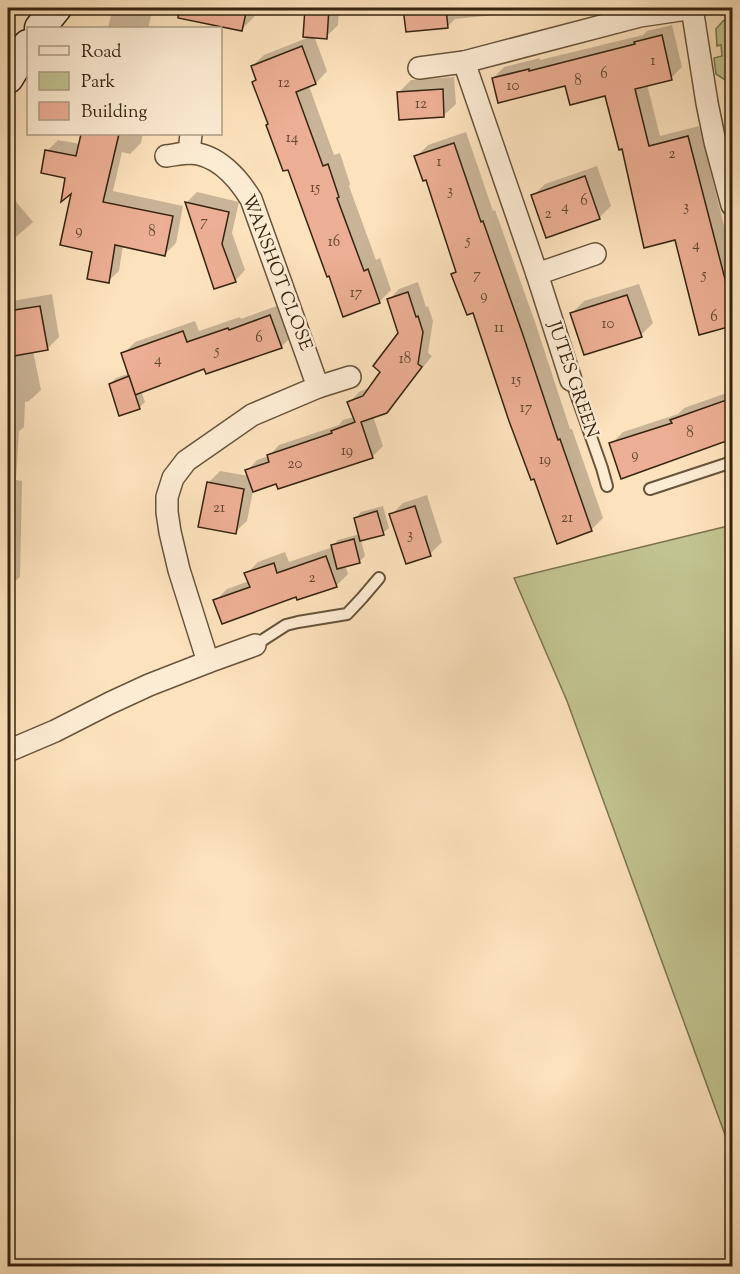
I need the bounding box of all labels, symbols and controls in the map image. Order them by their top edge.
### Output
legend [27,27,222,135]
text: Road [81,40,121,66]
house number: 1 [650,51,656,72]
house number: 6 [600,64,608,85]
text: Park [81,70,116,96]
house number: 8 [574,71,582,92]
house number: 12 [278,73,290,94]
house number: 10 [507,76,520,97]
house number: 12 [415,94,427,115]
text: Building [81,100,147,126]
house number: 14 [286,128,299,149]
house number: 2 [668,144,676,165]
house number: 1 [436,152,442,173]
house number: 15 [310,178,320,199]
house number: 3 [447,181,453,202]
street label: WANSHOT CLOSE [234,191,318,355]
house number: 6 [580,191,588,212]
house number: 4 [561,197,569,218]
house number: 3 [683,197,689,218]
house number: 2 [544,204,552,225]
house number: 7 [200,212,208,233]
house number: 9 [75,221,83,242]
house number: 8 [148,222,156,243]
house number: 5 [464,231,471,252]
house number: 16 [328,232,340,253]
house number: 4 [692,235,700,256]
house number: 7 [473,265,481,286]
house number: 5 [700,265,707,286]
house number: 17 [350,283,363,304]
house number: 9 [480,286,488,307]
house number: 6 [710,307,718,328]
house number: 10 [602,314,615,335]
street label: JUTES GREEN [540,317,604,442]
house number: 11 [494,318,504,339]
house number: 6 [255,328,263,349]
house number: 5 [213,341,220,362]
house number: 18 [399,349,411,370]
house number: 4 [154,350,162,371]
house number: 15 [511,370,521,391]
house number: 17 [520,398,533,419]
house number: 8 [686,423,694,444]
house number: 19 [341,441,353,462]
house number: 9 [631,445,639,466]
house number: 19 [539,450,551,471]
house number: 20 [288,454,303,475]
house number: 21 [213,498,225,519]
house number: 21 [561,508,573,529]
house number: 3 [407,525,413,546]
house number: 2 [308,568,316,589]

